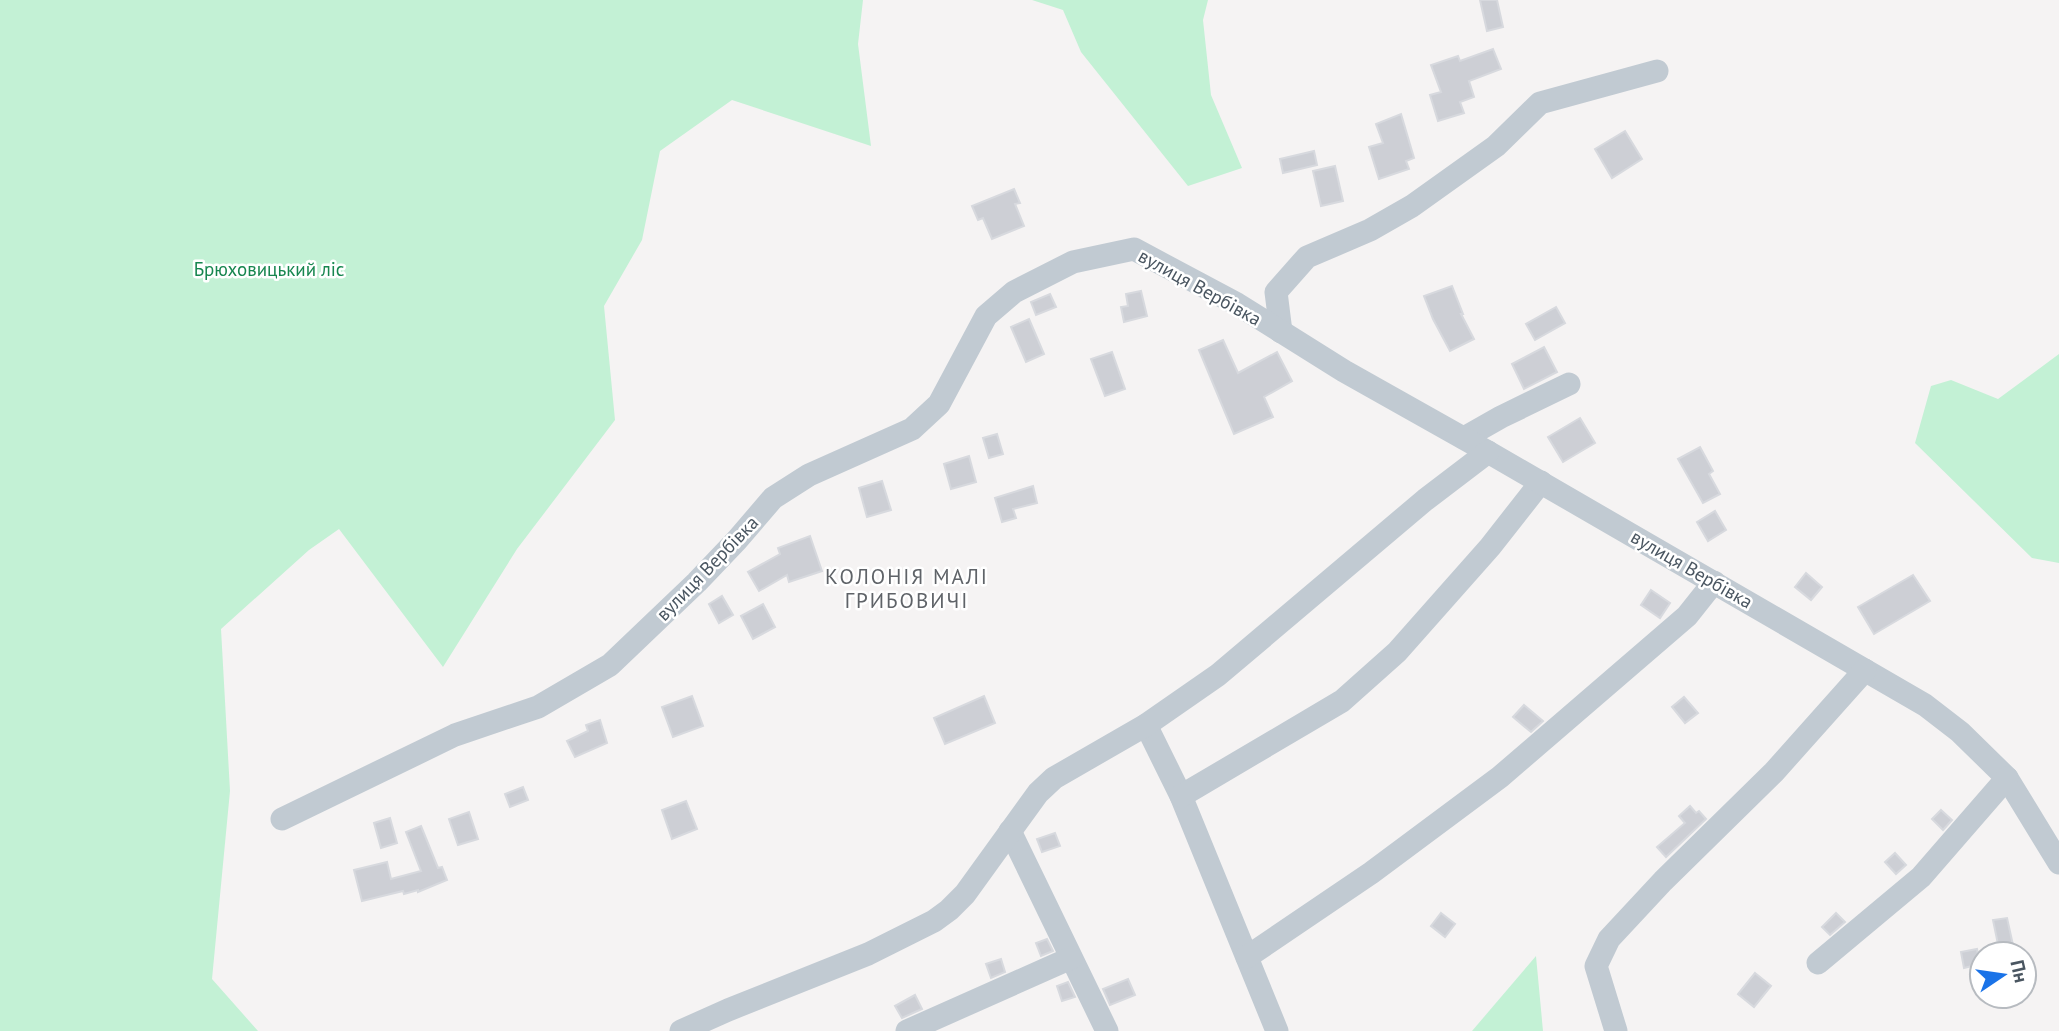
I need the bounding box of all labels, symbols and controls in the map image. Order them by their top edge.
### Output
street label: вулиця Вербівка [1134,243,1266,331]
park label: Брюховицький ліс [194,257,344,281]
street label: вулиця Вербівка [651,510,763,626]
street label: вулиця Вербівка [1627,524,1757,614]
district label: КОЛОНІЯ МАЛІ ГРИБОВИЧІ [825,563,989,614]
north arrow [1968,940,2038,1010]
text: Пн [2005,958,2034,985]

